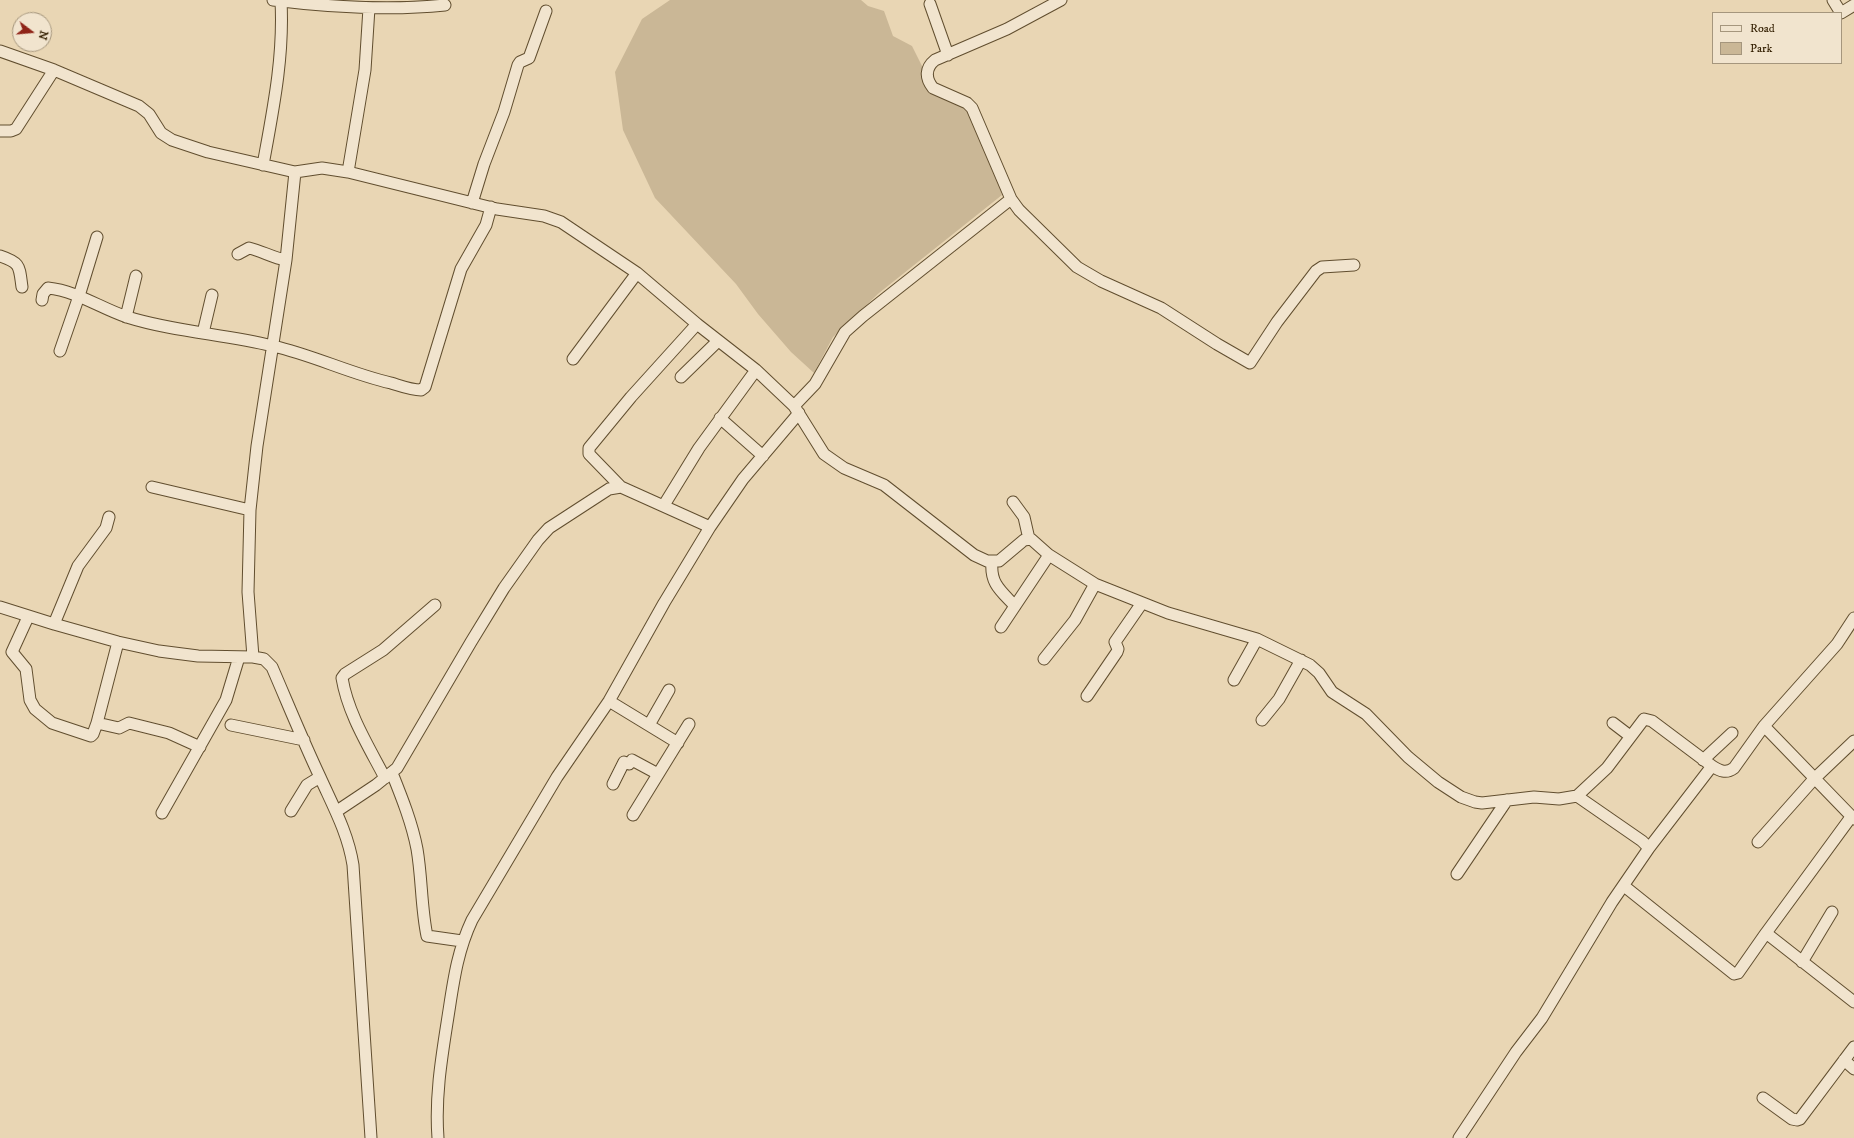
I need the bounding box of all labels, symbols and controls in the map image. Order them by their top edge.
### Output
north arrow [12,12,52,52]
legend [1712,12,1842,64]
text: Road [1750,21,1775,36]
text: N [35,29,51,41]
text: Park [1750,41,1772,56]

